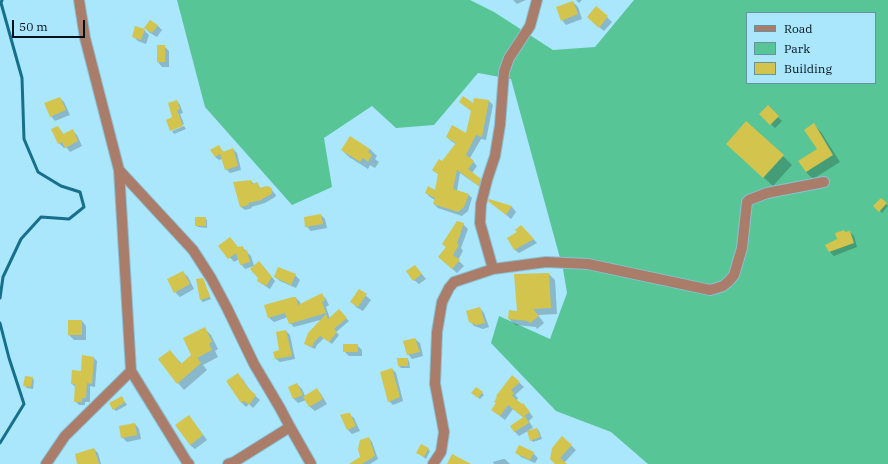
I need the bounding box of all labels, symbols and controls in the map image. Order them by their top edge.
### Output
scale bar [14,12,87,38]
legend [746,12,876,84]
text: 50 m [19,19,48,34]
text: Road [784,21,813,36]
text: Park [784,41,810,56]
text: Building [784,61,832,76]

